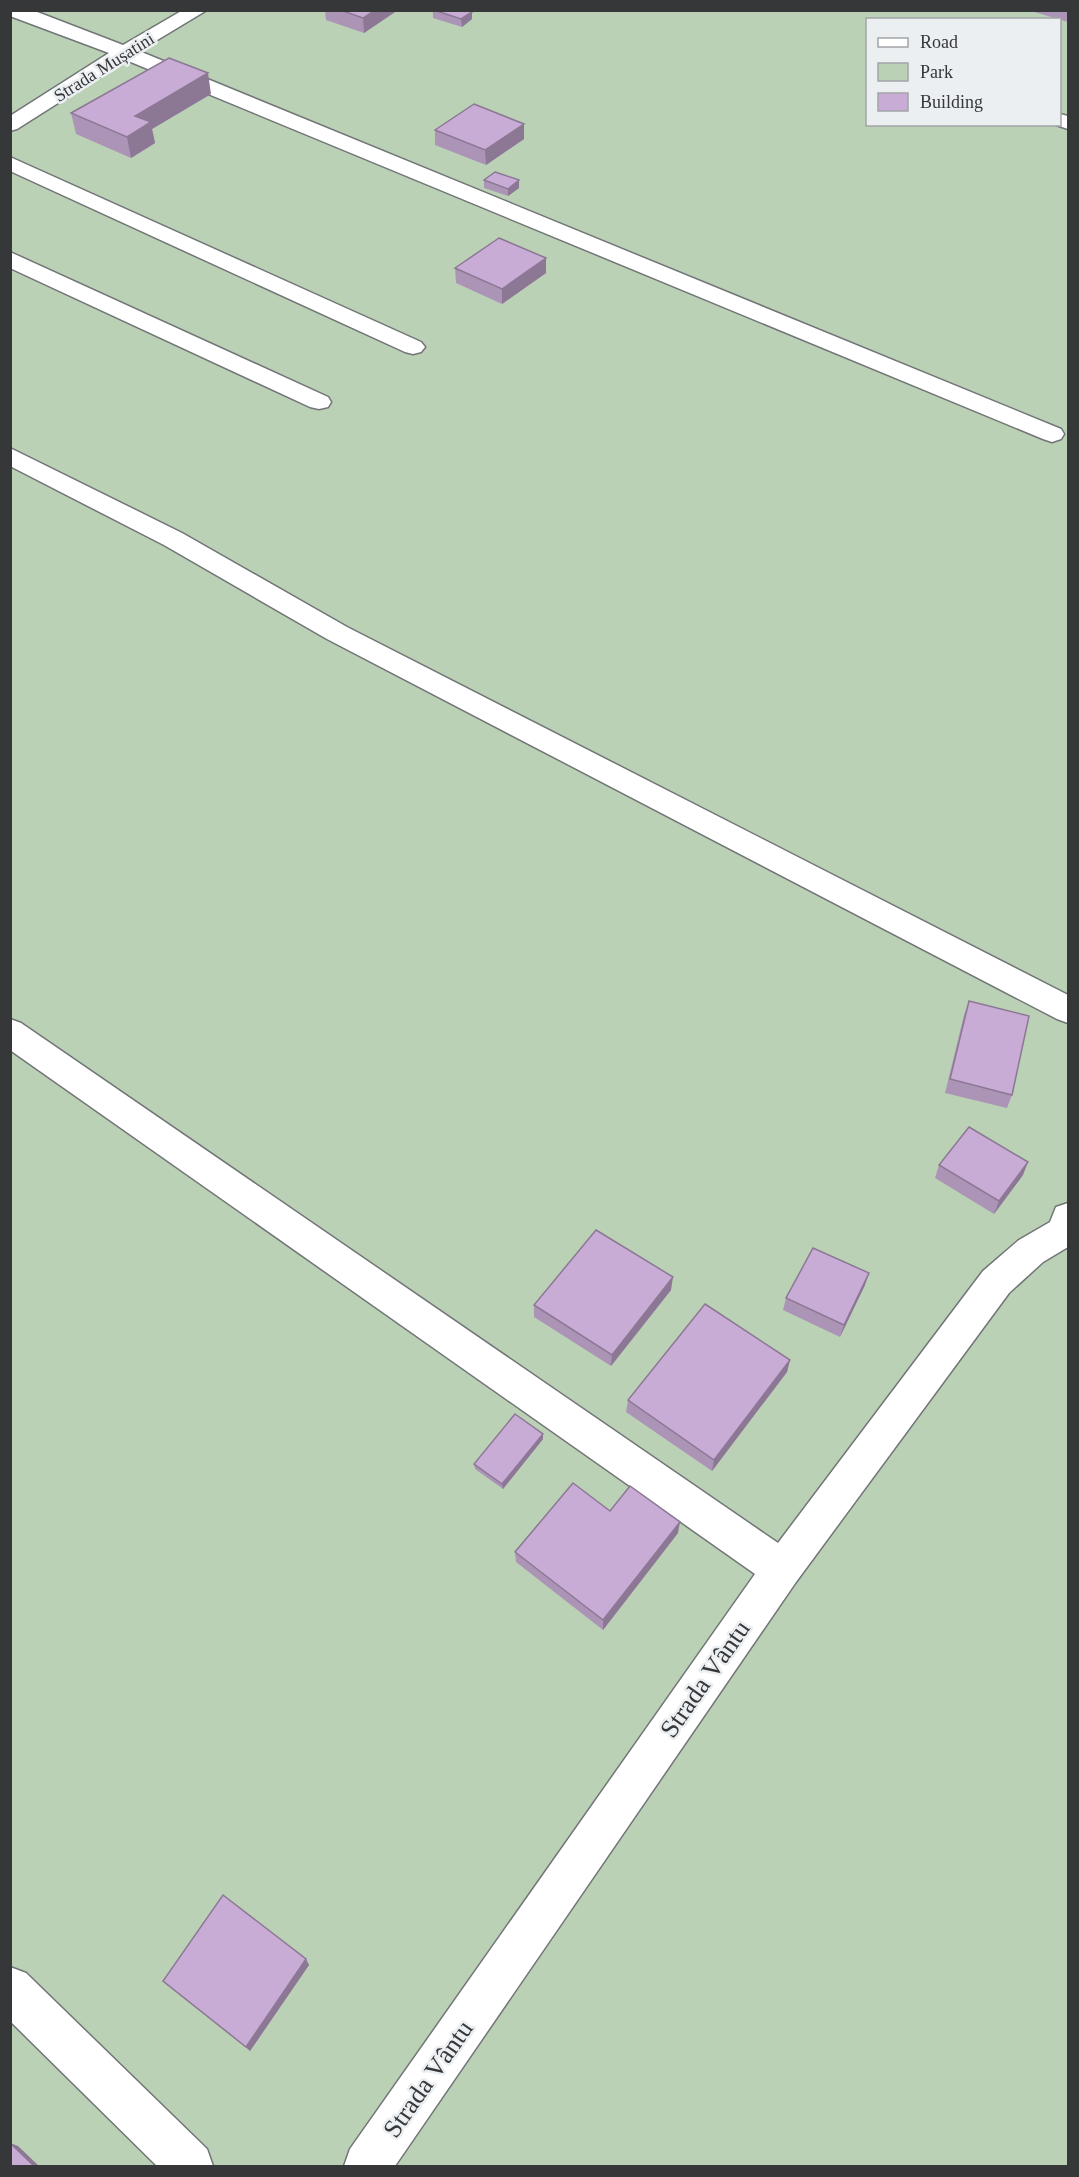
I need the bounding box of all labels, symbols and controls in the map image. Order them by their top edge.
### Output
legend [866,18,1061,126]
street label: Strada Mușatini [50,28,158,106]
text: Road [920,32,958,52]
text: Park [920,62,953,82]
text: Building [920,92,983,112]
street label: Strada Vântu [654,1615,756,1743]
street label: Strada Vântu [377,2015,479,2143]

